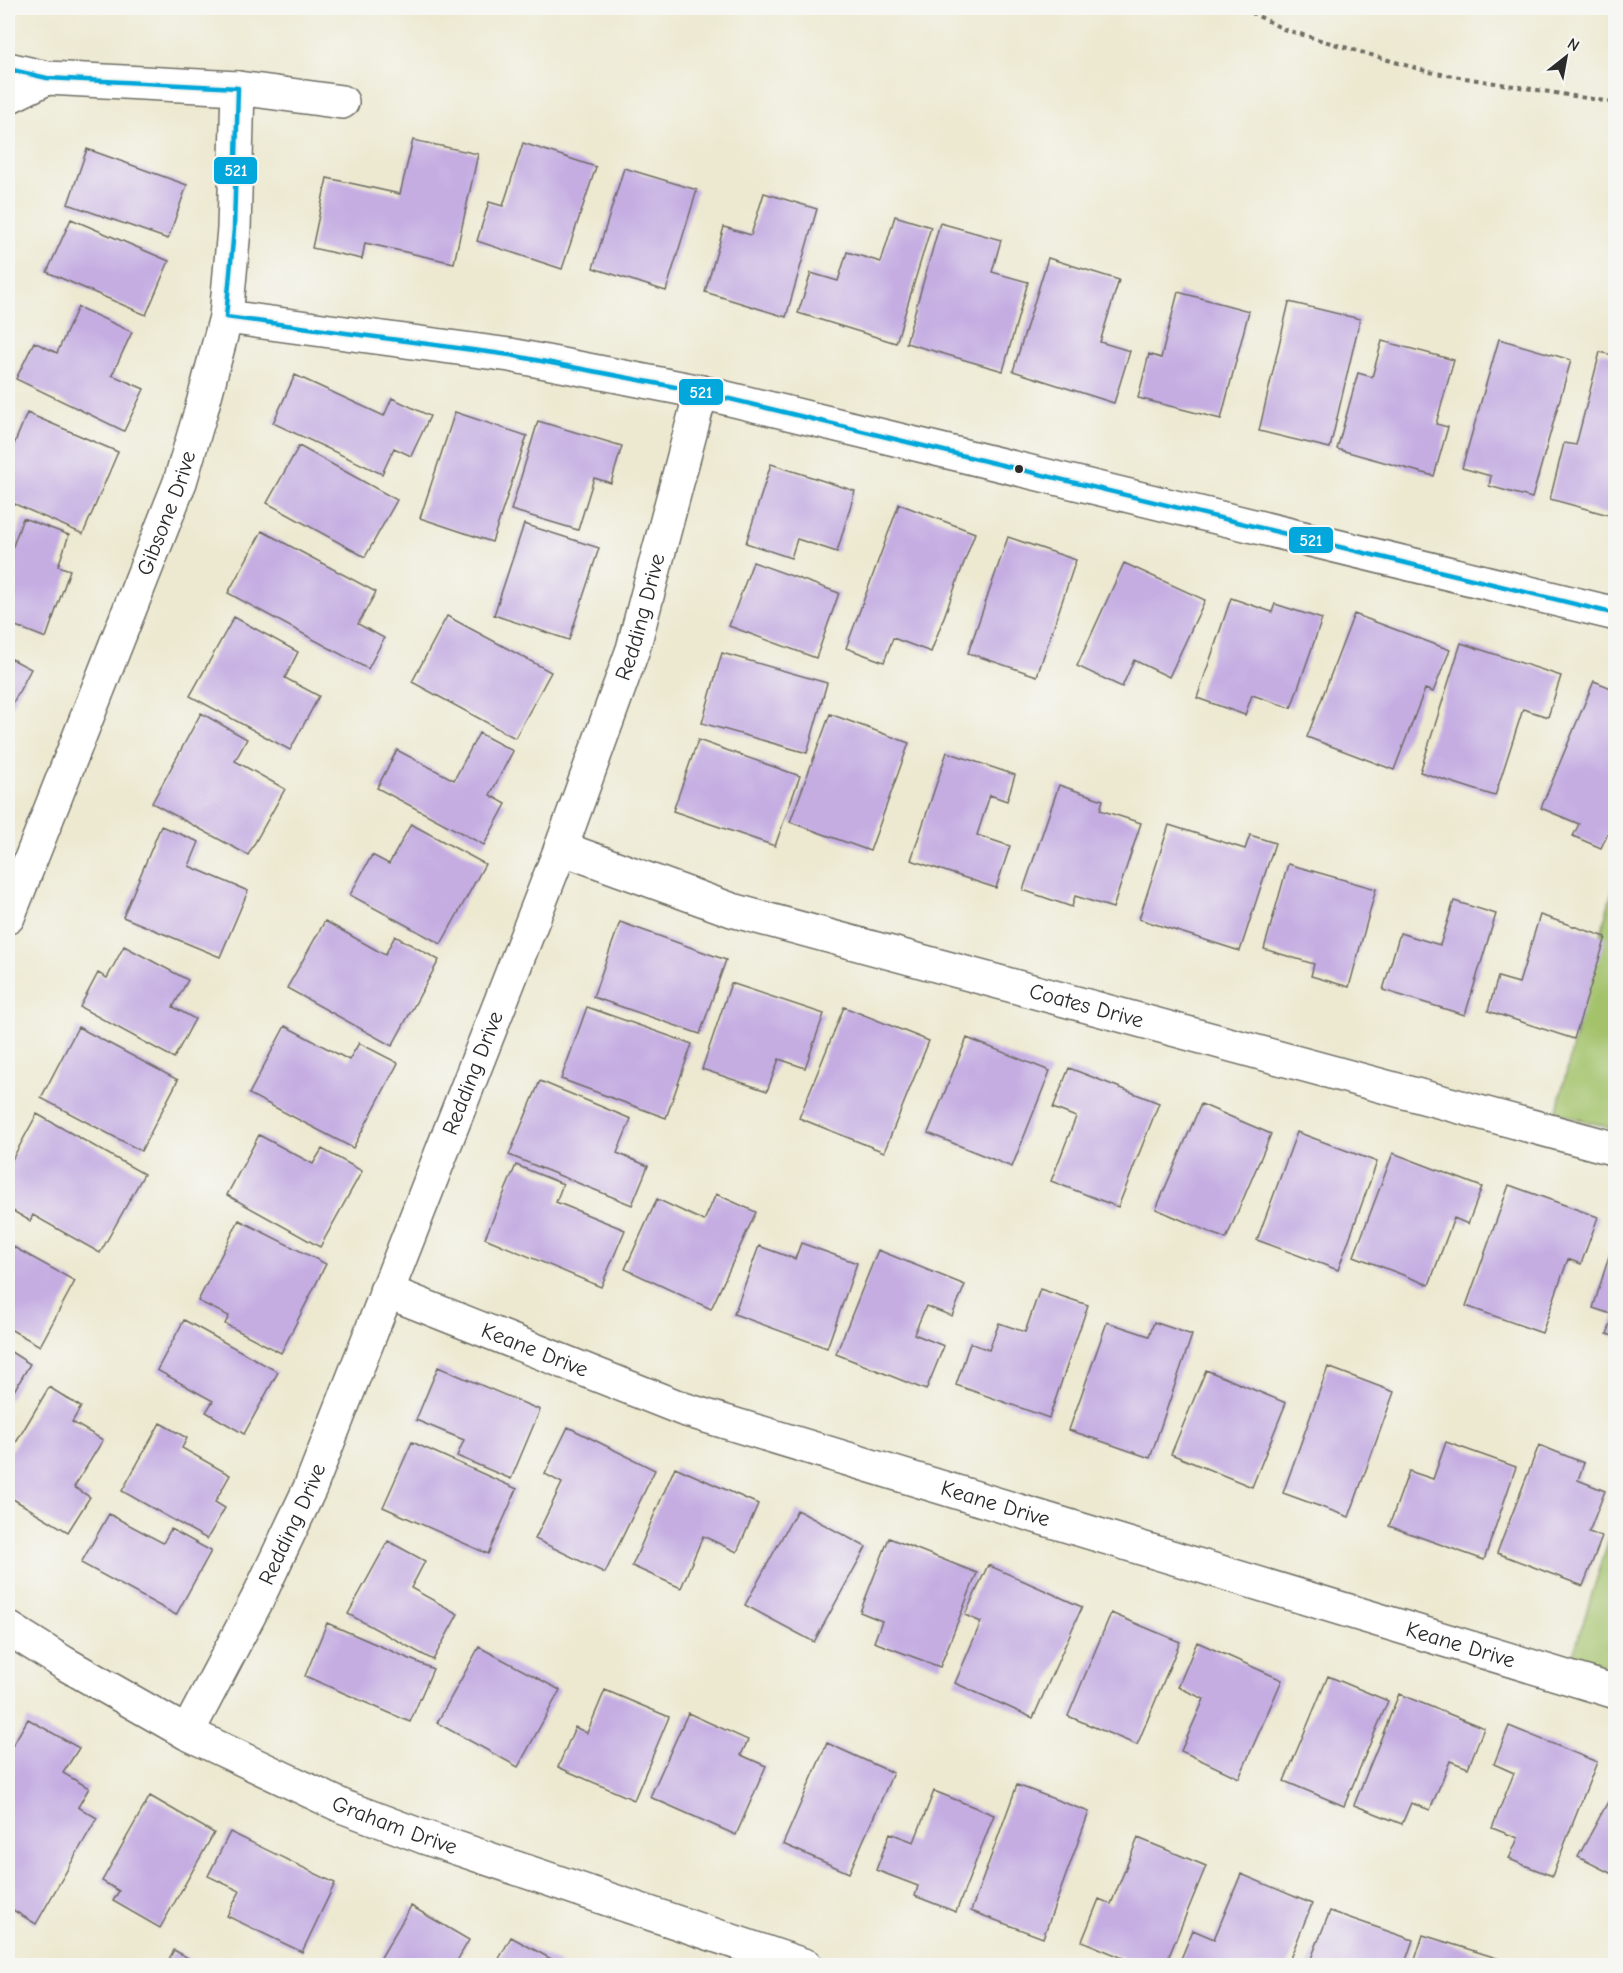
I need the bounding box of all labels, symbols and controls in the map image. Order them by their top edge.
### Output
north arrow [1536,27,1596,87]
text: N [1564,35,1582,55]
line badge: 521 [213,156,258,185]
text: 521 [225,162,247,180]
line badge: 521 [678,378,724,406]
text: 521 [690,384,712,402]
street label: Gibsone Drive [131,448,201,579]
unlabelled marker [1013,463,1025,475]
line badge: 521 [1288,526,1334,554]
text: 521 [1300,532,1322,550]
street label: Redding Drive [610,551,671,684]
street label: Coates Drive [1026,978,1146,1034]
street label: Redding Drive [437,1007,509,1139]
street label: Keane Drive [478,1317,592,1383]
street label: Redding Drive [253,1460,331,1589]
street label: Keane Drive [938,1475,1053,1533]
street label: Keane Drive [1403,1616,1518,1674]
street label: Graham Drive [328,1790,461,1860]

